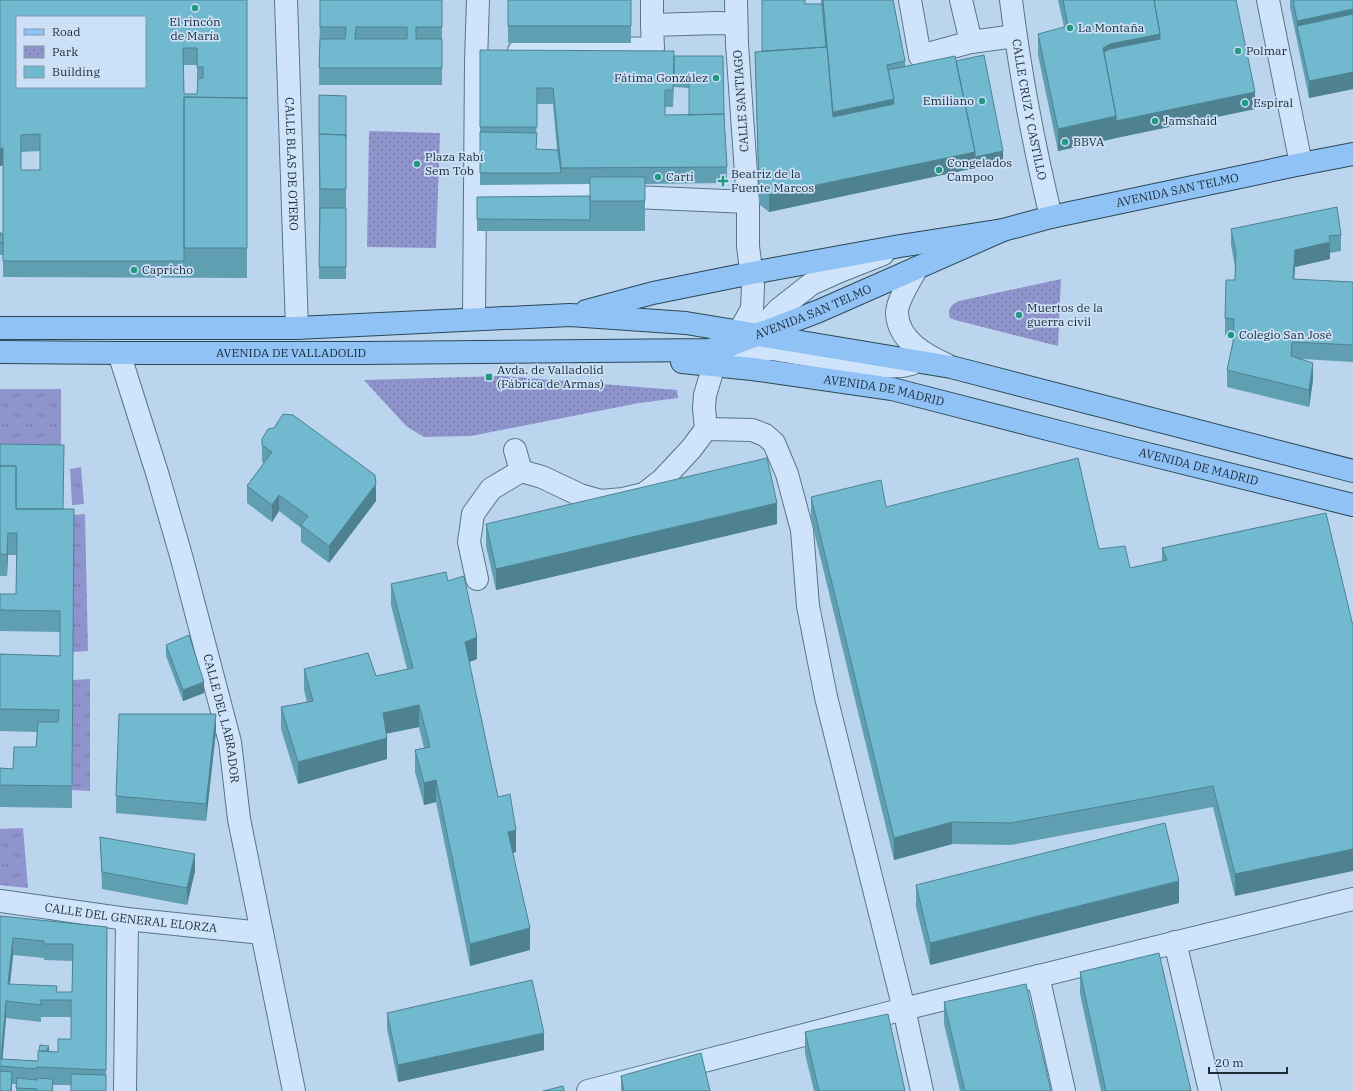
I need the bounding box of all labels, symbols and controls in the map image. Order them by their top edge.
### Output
marker: El rincón de María [190,3,200,13]
place label: El rincón de María [169,14,221,43]
legend [16,16,146,88]
place label: La Montaña [1078,20,1145,35]
marker: La Montaña [1065,23,1075,33]
text: Road [52,24,81,39]
street label: CALLE CRUZ Y CASTILLO [1009,38,1050,181]
place label: Polmar [1246,43,1288,58]
text: Park [52,44,78,59]
marker: Polmar [1233,46,1243,56]
street label: CALLE SANTIAGO [729,49,752,153]
text: Building [52,64,100,79]
place label: Fátima González [614,70,708,85]
marker: Fátima González [711,73,721,83]
place label: Emiliano [923,93,974,108]
place label: Espiral [1253,95,1294,110]
marker: Emiliano [977,96,987,106]
street label: CALLE BLAS DE OTERO [282,97,302,231]
marker: Espiral [1240,98,1250,108]
place label: Jamshaid [1163,113,1217,128]
marker: Jamshaid [1150,116,1160,126]
place label: BBVA [1073,134,1105,149]
marker: BBVA [1060,137,1070,147]
place label: Plaza Rabí Sem Tob [425,149,484,178]
place label: Congelados Campoo [947,155,1012,184]
marker: Plaza Rabí Sem Tob [412,159,422,169]
marker: Congelados Campoo [934,165,944,175]
place label: Beatriz de la Fuente Marcos [731,166,814,195]
place label: Carti [666,169,694,184]
street label: AVENIDA SAN TELMO [1115,169,1240,210]
marker: Carti [653,172,663,182]
marker: Beatriz de la Fuente Marcos [718,176,728,186]
place label: Capricho [142,262,193,277]
marker: Capricho [129,265,139,275]
street label: AVENIDA SAN TELMO [752,281,874,342]
place label: Muertos de la guerra civil [1027,300,1104,329]
marker: Muertos de la guerra civil [1014,310,1024,320]
place label: Colegio San José [1239,327,1332,342]
marker: Colegio San José [1226,330,1236,340]
street label: AVENIDA DE VALLADOLID [216,345,366,360]
place label: Avda. de Valladolid (Fábrica de Armas) [497,362,604,391]
street label: AVENIDA DE MADRID [822,371,946,409]
marker: Avda. de Valladolid (Fábrica de Armas) [484,372,494,382]
street label: AVENIDA DE MADRID [1137,444,1260,488]
street label: CALLE DEL LABRADOR [200,652,243,784]
street label: CALLE DEL GENERAL ELORZA [44,899,219,935]
scale bar [1209,1049,1287,1075]
text: 20 m [1215,1055,1244,1070]

